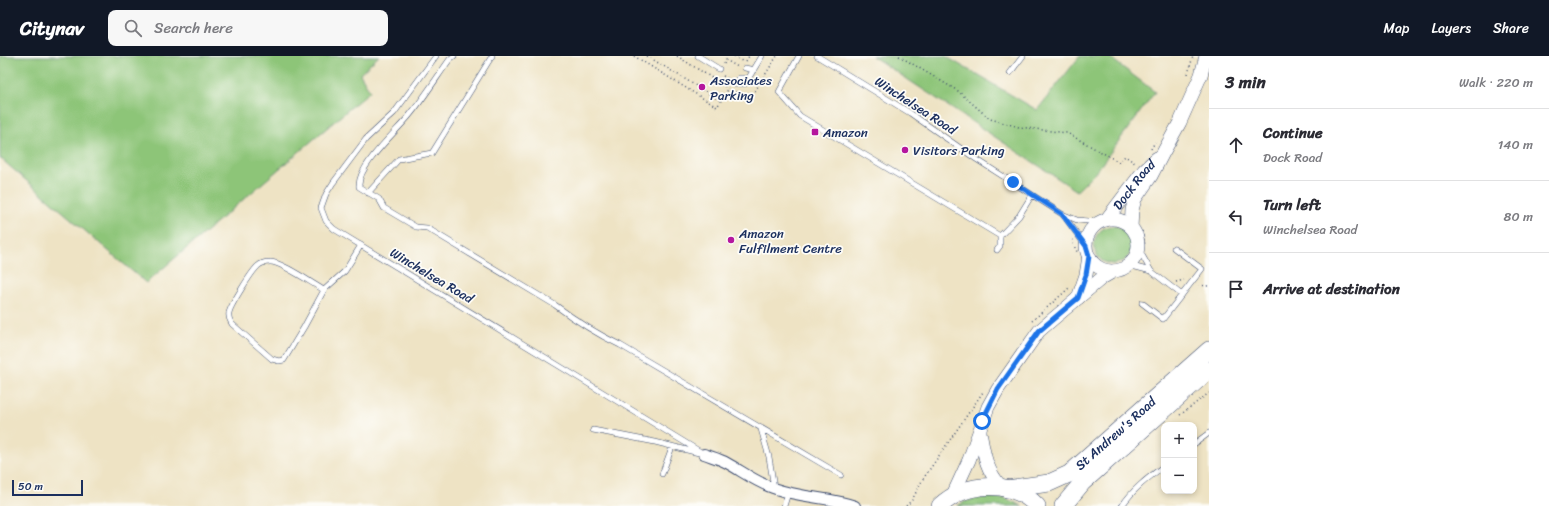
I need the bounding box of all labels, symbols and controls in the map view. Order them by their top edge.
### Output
search box [108,10,388,46]
text: Citynav [20,12,84,45]
text: Search here [154,15,233,41]
text: Map [1384,16,1409,41]
text: Layers [1431,16,1471,41]
text: Share [1493,16,1529,41]
icon: search [122,17,144,39]
text: 3 min [1225,67,1266,97]
place label: Associates Parking [709,69,772,107]
street label: Winchelsea Road [870,70,963,141]
text: Walk · 220 m [1459,71,1533,94]
marker: Associates Parking [697,82,707,92]
text: Continue [1263,120,1323,146]
place label: Amazon [822,121,868,144]
marker: Amazon [810,127,820,137]
text: 140 m [1498,133,1533,156]
icon: ahead [1225,134,1247,156]
place label: Visitors Parking [913,139,1005,162]
marker: Visitors Parking [900,145,910,155]
text: Dock Road [1263,146,1322,169]
street label: Dock Road [1107,153,1162,215]
route end [1004,173,1022,191]
text: Turn left [1263,192,1321,218]
text: 80 m [1504,205,1533,228]
icon: left [1225,206,1247,228]
text: Winchelsea Road [1263,218,1357,241]
place label: Amazon Fulfilment Centre [738,222,842,260]
marker: Amazon Fulfilment Centre [726,235,736,245]
street label: Winchelsea Road [385,241,479,310]
text: Arrive at destination [1263,276,1400,302]
icon: arrive [1225,278,1247,300]
street label: St Andrew's Road [1070,390,1162,476]
route start [973,412,991,430]
map controls [1161,422,1197,494]
button: + [1161,422,1197,458]
button: − [1161,458,1197,494]
text: 50 m [18,477,43,496]
scale bar [12,478,83,497]

